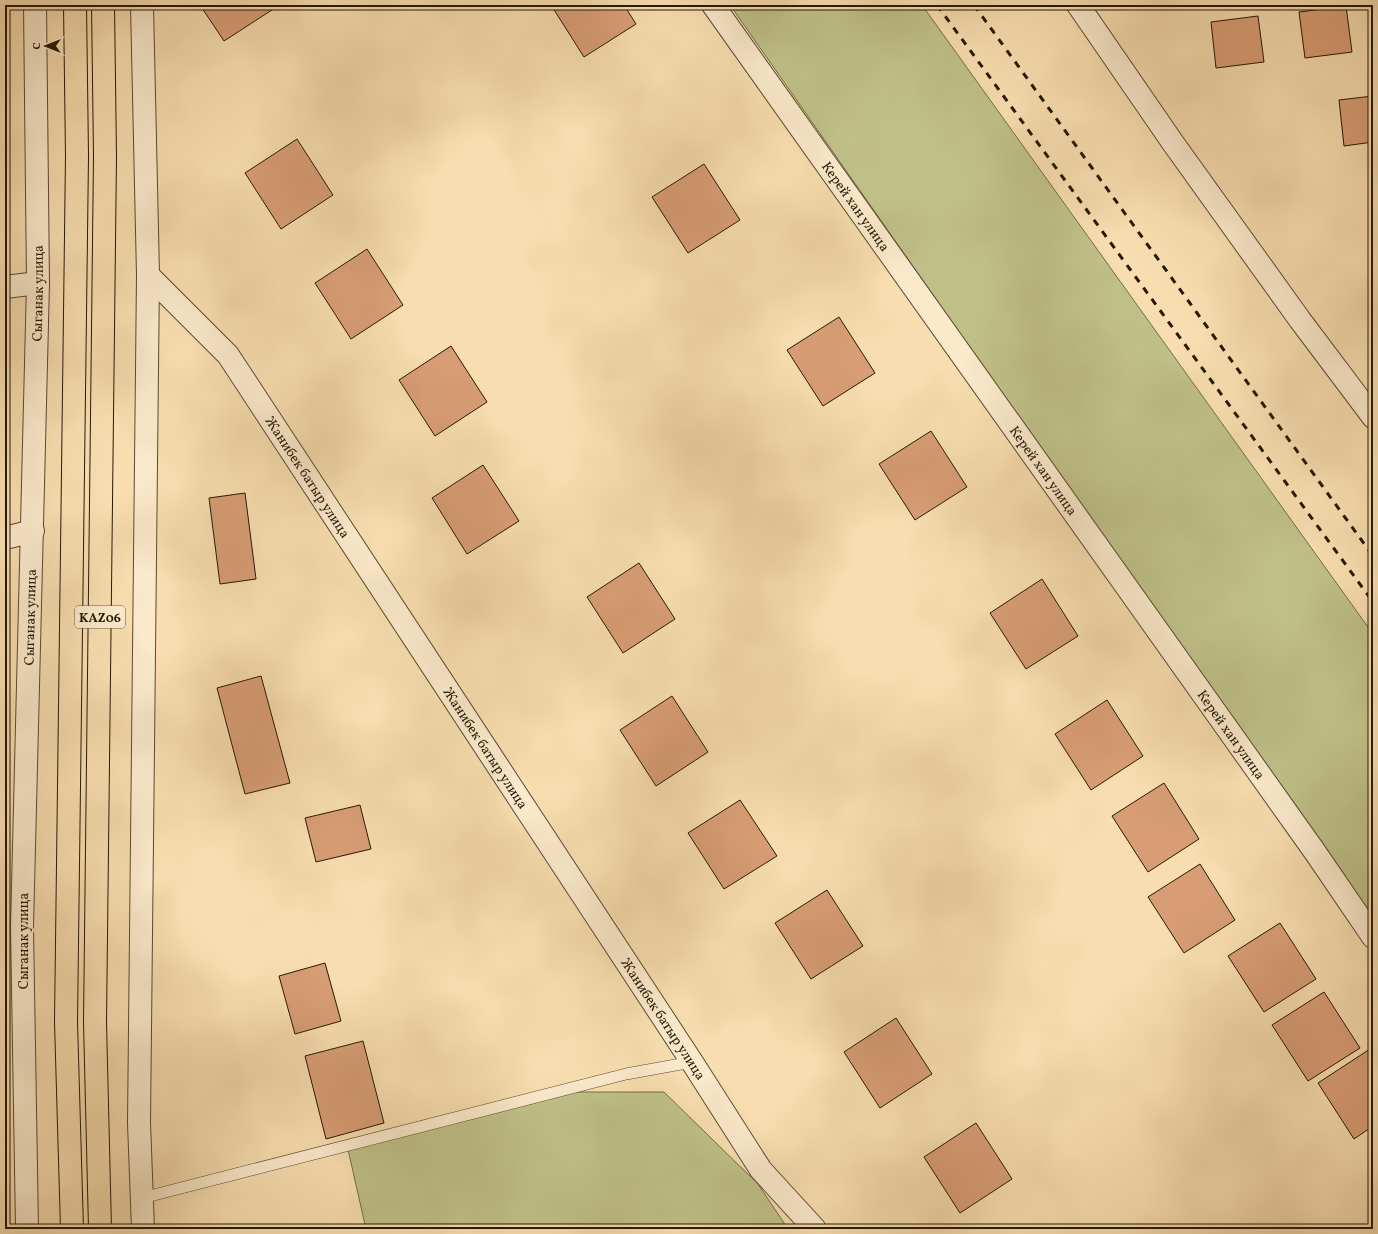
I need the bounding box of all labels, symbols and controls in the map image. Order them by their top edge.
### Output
north arrow [26,26,66,66]
text: С [30,42,45,50]
street label: Керей хан улица [816,159,893,256]
street label: Сыганак улица [29,245,49,342]
street label: Жанибек батыр улица [260,413,354,542]
street label: Керей хан улица [1004,423,1081,520]
street label: Сыганак улица [21,569,42,666]
road number: KАZ06 [75,606,125,628]
street label: Жанибек батыр улица [438,684,531,813]
street label: Керей хан улица [1192,687,1269,784]
street label: Сыганак улица [15,893,34,989]
street label: Жанибек батыр улица [615,955,709,1084]

